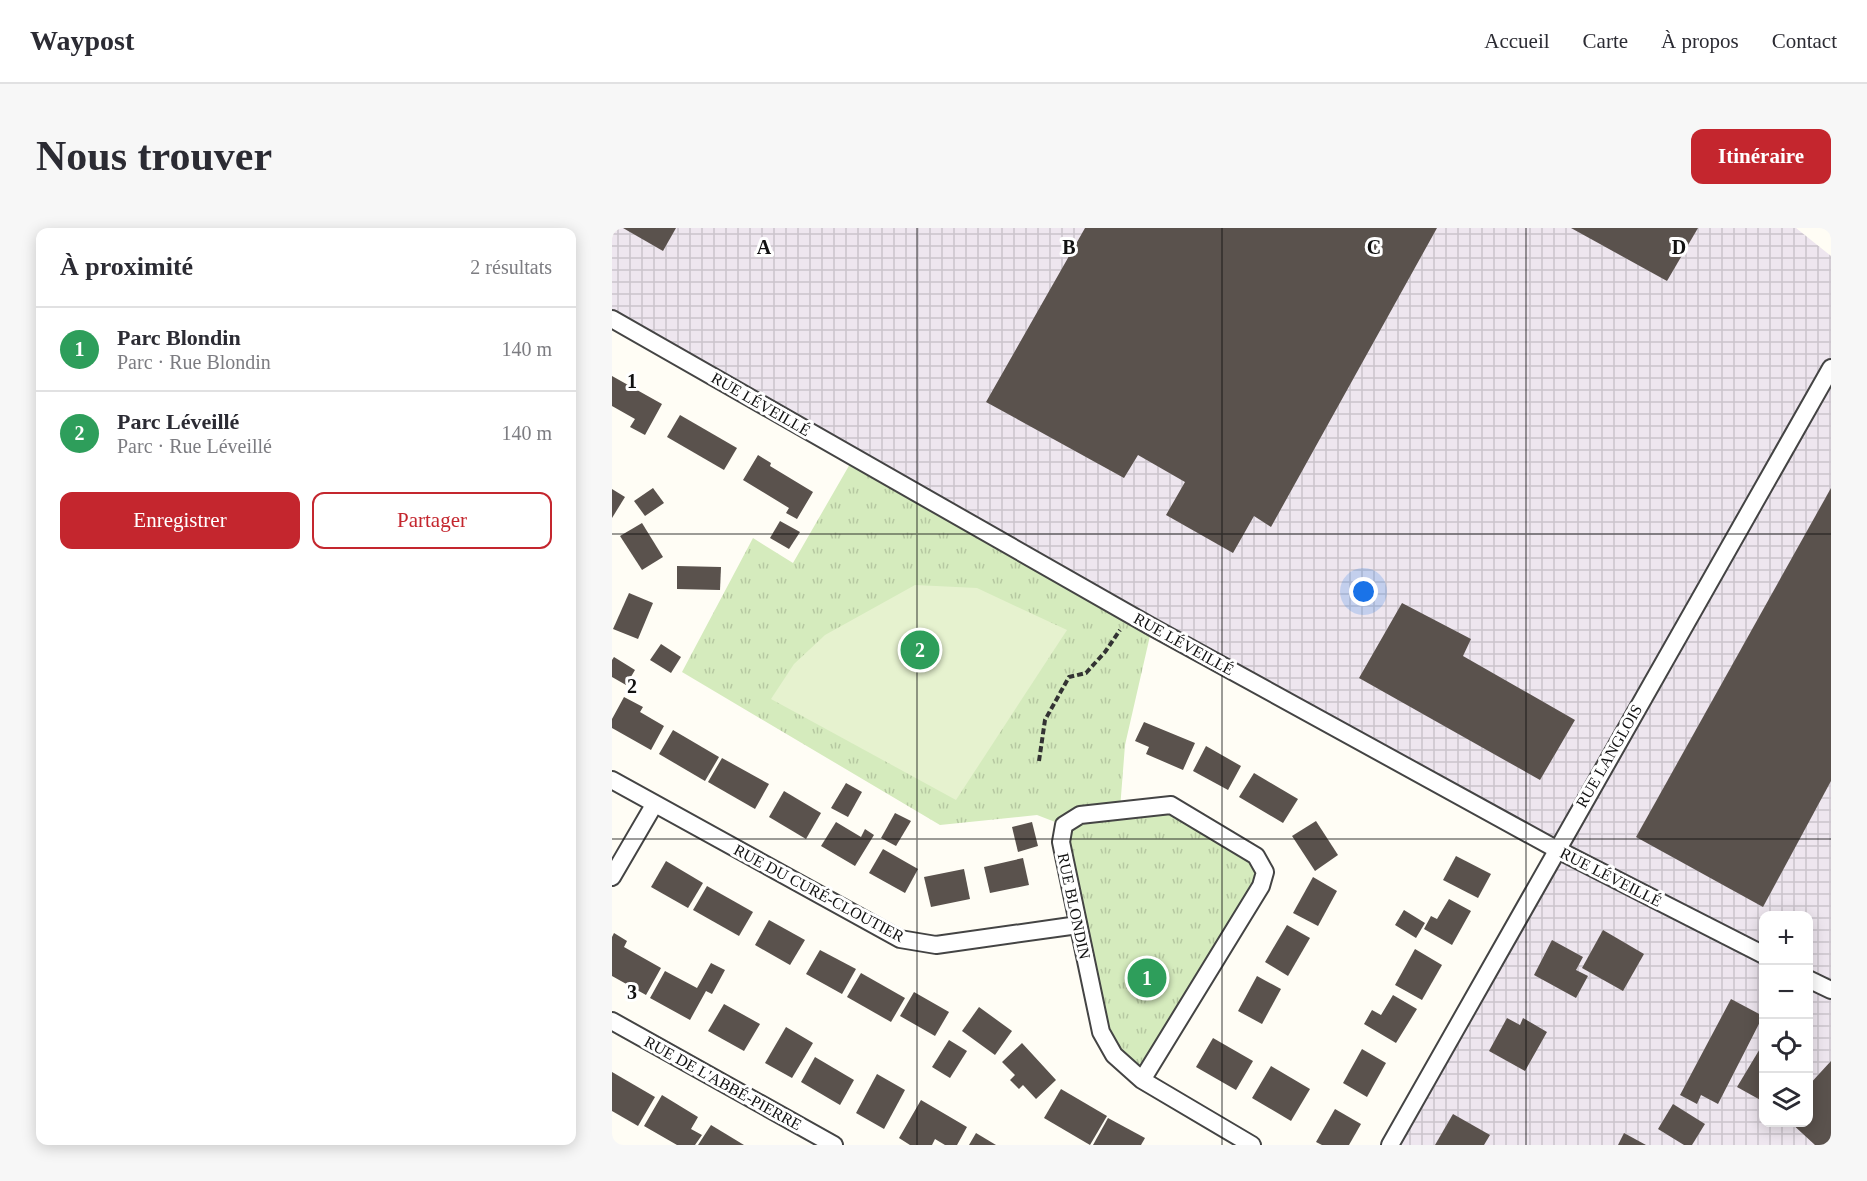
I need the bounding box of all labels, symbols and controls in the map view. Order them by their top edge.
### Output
text: Waypost [30,25,134,56]
text: Accueil [1484,29,1550,53]
text: Carte [1583,29,1628,53]
text: À propos [1661,29,1739,53]
text: Contact [1772,29,1837,53]
button: Itinéraire [1691,129,1831,184]
text: Nous trouver [36,133,272,179]
text: A [757,236,772,258]
text: B [1062,236,1076,258]
text: C [1367,236,1381,258]
text: D [1672,236,1686,258]
text: À proximité [60,252,193,281]
text: 2 résultats [470,256,552,278]
text: Parc Blondin [117,325,241,350]
text: 1 [75,338,85,360]
text: 140 m [501,338,552,360]
text: Parc · Rue Blondin [117,351,271,373]
street label: RUE LÉVEILLÉ [708,368,814,439]
text: 1 [627,370,637,392]
text: Parc Léveillé [117,409,239,434]
text: 2 [75,422,85,444]
text: 140 m [501,422,552,444]
text: Parc · Rue Léveillé [117,435,272,457]
button: Enregistrer [60,492,300,549]
button: Partager [312,492,552,549]
your location [1349,577,1378,606]
street label: RUE LÉVEILLÉ [1131,609,1237,678]
pin: 2 [900,628,940,672]
text: 2 [627,675,637,697]
street label: RUE LANGLOIS [1573,702,1645,810]
street label: RUE DU CURÉ-CLOUTIER [731,840,908,945]
street label: RUE LÉVEILLÉ [1557,843,1665,910]
street label: RUE BLONDIN [1054,851,1094,961]
map controls [1759,911,1813,1127]
button: + [1759,911,1813,965]
pin: 1 [1128,956,1166,1000]
button: − [1759,965,1813,1019]
text: 3 [627,981,637,1003]
button: locate [1759,1019,1813,1073]
street label: RUE DE L'ABBÉ-PIERRE [641,1032,805,1133]
button: layers [1759,1073,1813,1127]

